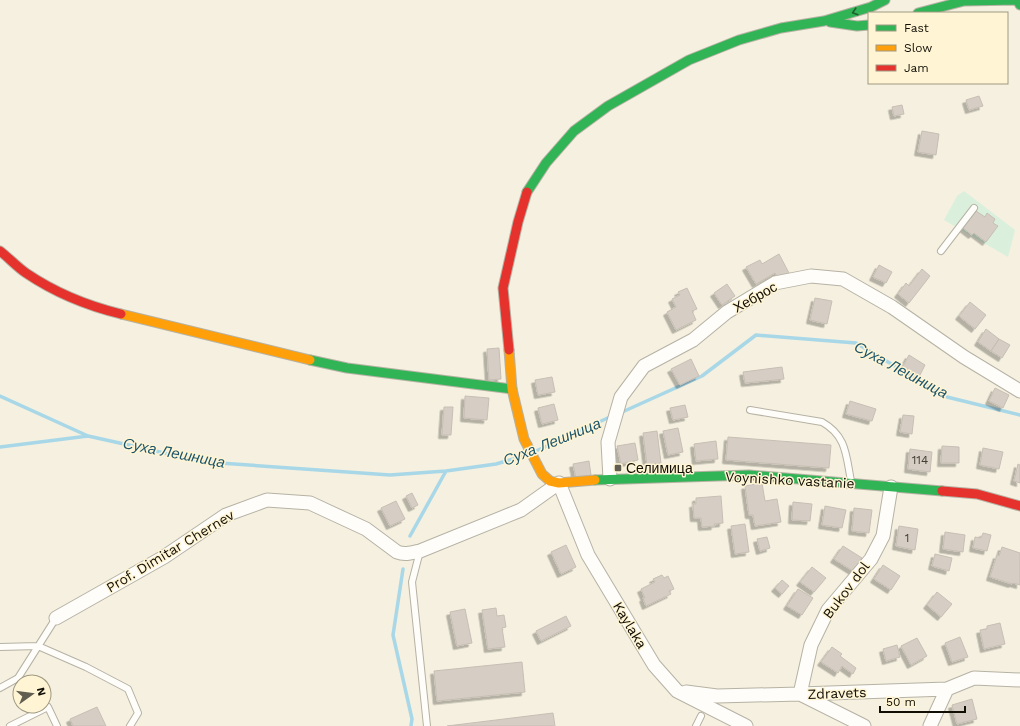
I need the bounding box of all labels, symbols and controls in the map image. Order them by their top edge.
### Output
one-way arrow [851,7,858,16]
legend [868,12,1008,84]
text: Fast [904,21,929,35]
text: Slow [904,41,932,55]
text: Jam [904,61,929,75]
street label: Хеброс [730,278,780,316]
water label: Суха Лешница [851,338,951,402]
water label: Суха Лешница [501,414,603,470]
water label: Суха Лешница [121,434,227,472]
house number: 114 [912,453,928,467]
place label: Селимица [626,460,693,476]
marker: Селимица [613,463,623,473]
street label: Voynishko vastanie [725,469,855,491]
street label: Prof. Dimitar Chernev [103,506,237,595]
house number: 1 [905,531,909,545]
street label: Bukov dol [819,558,873,622]
street label: Kaylaka [610,599,650,651]
north arrow [12,674,52,714]
street label: Zdravets [807,684,867,702]
text: N [34,686,49,697]
scale bar [880,688,965,714]
text: 50 m [886,695,916,709]

